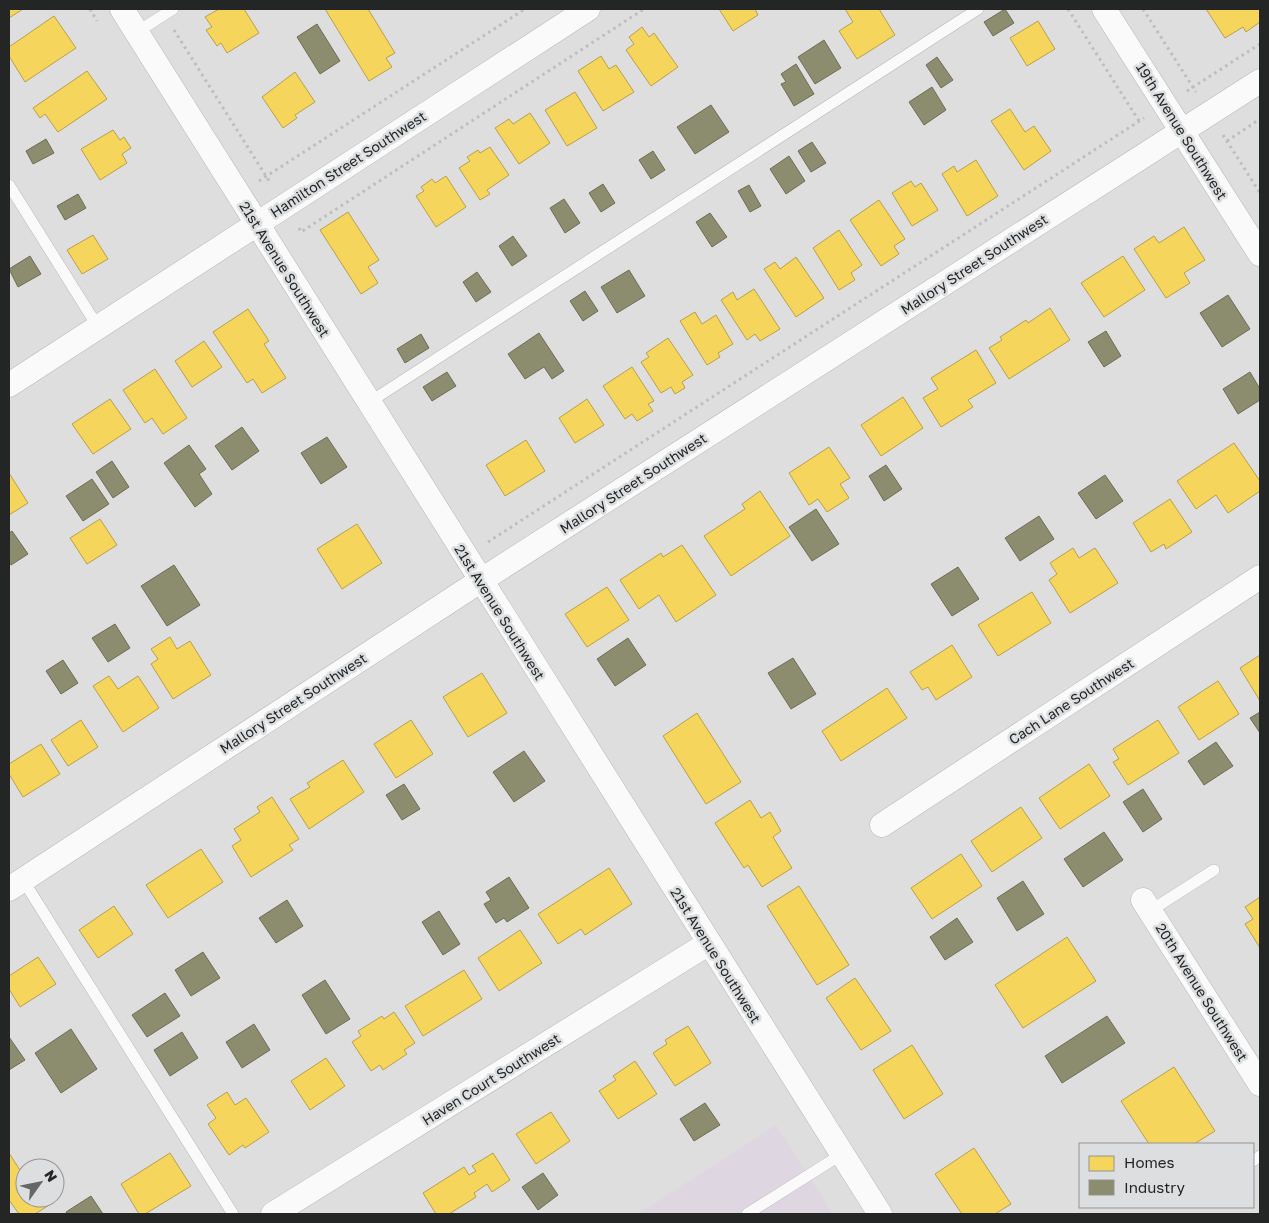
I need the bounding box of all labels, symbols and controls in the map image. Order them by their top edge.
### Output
street label: 19th Avenue Southwest [1133,59,1231,203]
street label: Hamilton Street Southwest [267,107,429,221]
street label: 21st Avenue Southwest [236,198,334,340]
street label: Mallory Street Southwest [897,210,1051,318]
street label: Mallory Street Southwest [556,429,710,537]
street label: 21st Avenue Southwest [451,541,549,683]
street label: Mallory Street Southwest [216,649,370,757]
street label: Cach Lane Southwest [1005,654,1137,748]
street label: 21st Avenue Southwest [667,884,765,1026]
street label: 20th Avenue Southwest [1152,920,1252,1064]
street label: Haven Court Southwest [419,1030,563,1128]
legend [1079,1143,1254,1208]
text: Homes [1124,1153,1174,1171]
north arrow [15,1158,65,1208]
text: N [41,1167,61,1185]
text: Industry [1124,1178,1185,1196]

